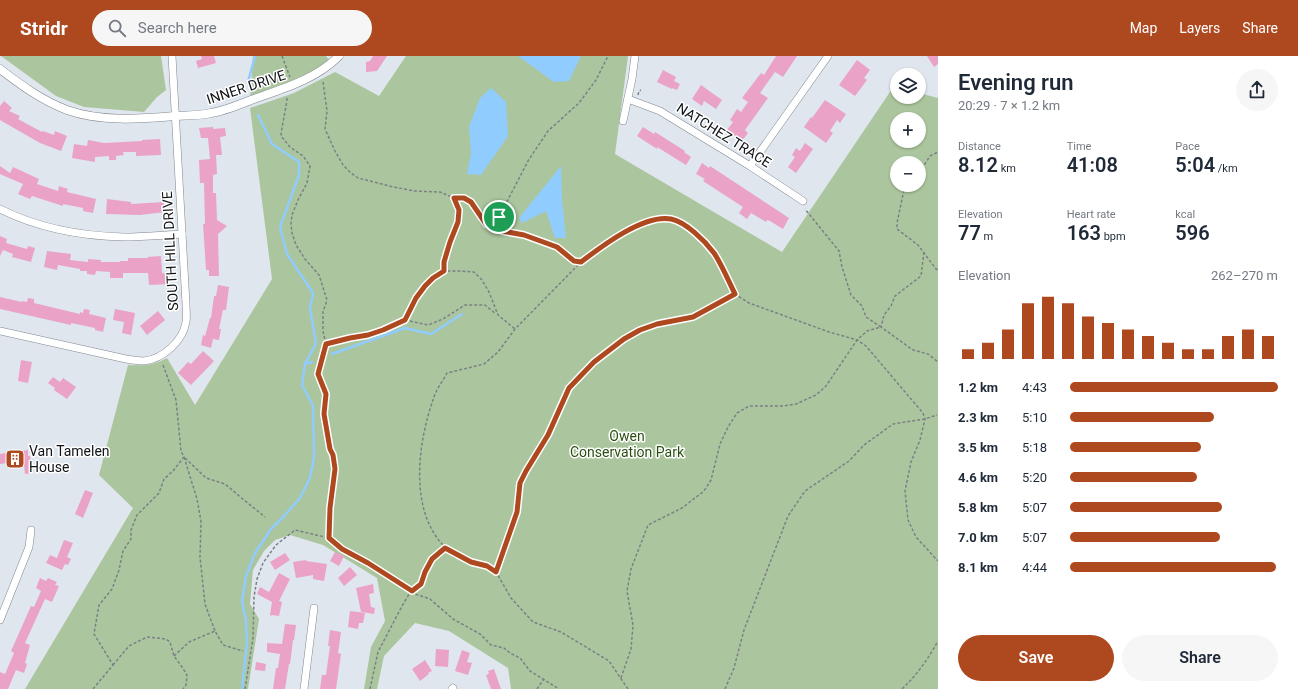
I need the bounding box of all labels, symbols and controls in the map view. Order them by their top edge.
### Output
search box [92,10,372,46]
text: Stridr [20,17,68,40]
icon: search [106,17,128,39]
text: Search here [138,19,217,37]
text: Map [1130,20,1157,36]
text: Layers [1179,20,1220,36]
text: Share [1242,20,1278,36]
street label: INNER DRIVE [204,67,288,107]
map controls [890,68,926,192]
button: layers [890,68,926,104]
button: share [1236,69,1278,111]
text: Evening run [958,70,1074,95]
text: 20:29 · 7 × 1.2 km [958,98,1060,113]
street label: NATCHEZ TRACE [674,100,774,170]
button: + [890,112,926,148]
text: Distance [958,140,1001,153]
text: Time [1067,140,1091,153]
text: Pace [1175,140,1200,153]
text: 8.12 [958,153,998,177]
text: 41:08 [1067,153,1118,177]
text: 5:04 [1175,153,1215,177]
button: − [890,156,926,192]
text: km [998,162,1016,175]
text: /km [1215,162,1238,175]
street label: SOUTH HILL DRIVE [159,191,181,311]
pin [482,200,516,234]
icon: arrive [488,206,510,228]
text: Elevation [958,208,1003,221]
text: Heart rate [1067,208,1116,221]
text: kcal [1175,208,1195,221]
text: 77 [958,221,981,245]
text: 163 [1067,221,1101,245]
text: 596 [1175,221,1210,245]
text: m [981,230,993,243]
text: bpm [1101,230,1126,243]
text: Elevation [958,268,1011,283]
text: 262–270 m [1211,268,1278,283]
text: 1.2 km [958,380,998,395]
text: 4:43 [1022,380,1047,395]
text: 2.3 km [958,410,998,425]
text: 5:10 [1022,410,1047,425]
park label: Owen Conservation Park [570,428,685,460]
text: 3.5 km [958,440,998,455]
text: 5:18 [1022,440,1047,455]
place label: Van Tamelen House [29,443,110,475]
building icon: Van Tamelen House [4,448,26,470]
text: 4.6 km [958,470,998,485]
text: 5:20 [1022,470,1047,485]
text: 5.8 km [958,500,998,515]
text: 5:07 [1022,500,1047,515]
text: 7.0 km [958,530,998,545]
text: 5:07 [1022,530,1047,545]
text: 8.1 km [958,560,998,575]
text: 4:44 [1022,560,1047,575]
button: Save [958,635,1114,681]
button: Share [1122,635,1278,681]

